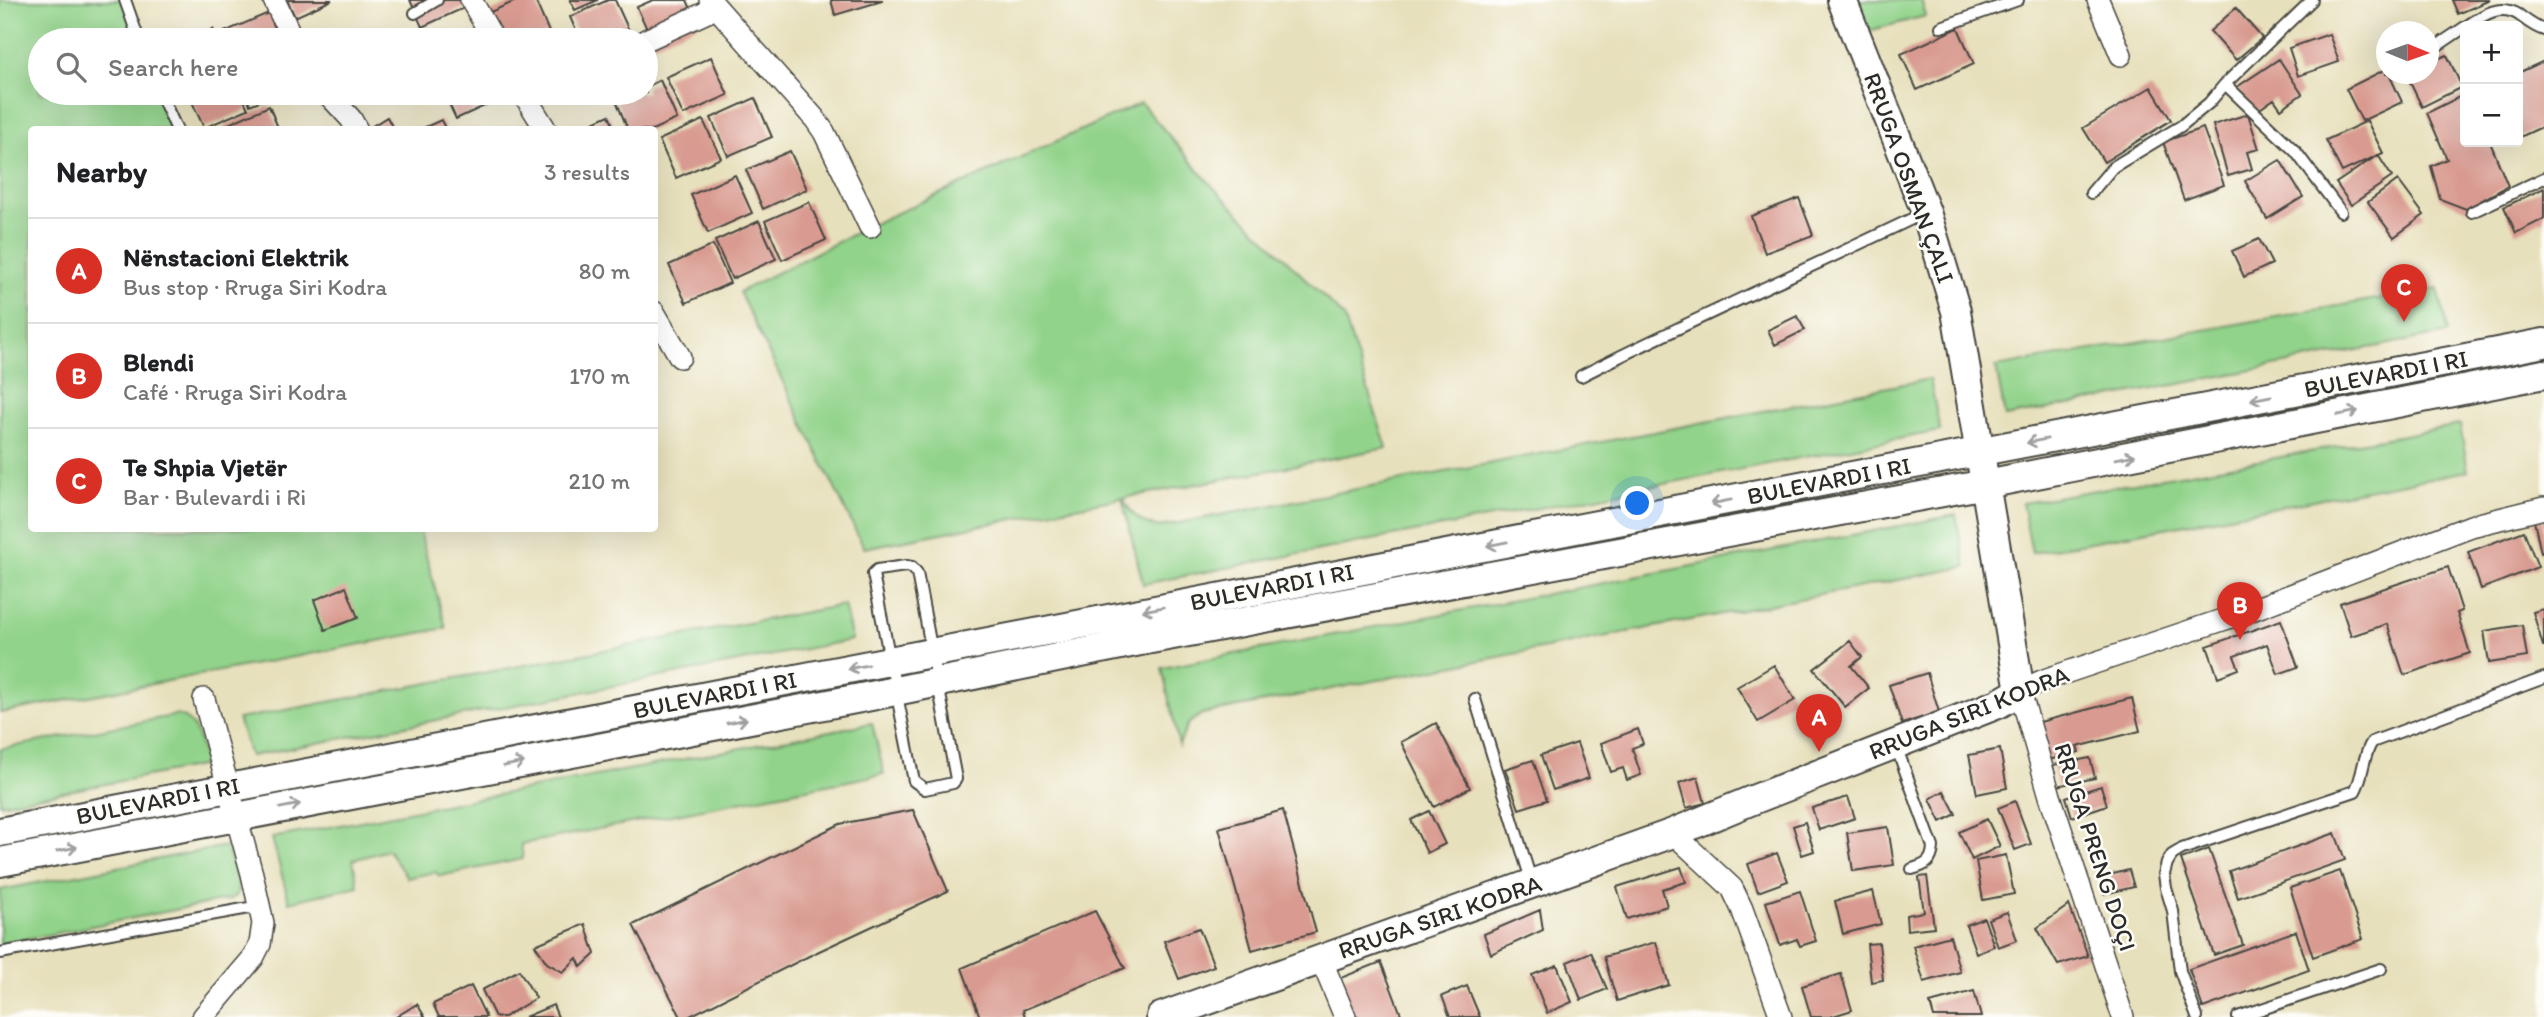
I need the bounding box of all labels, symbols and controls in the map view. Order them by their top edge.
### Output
north arrow [2376,21,2439,84]
map controls [2460,21,2523,147]
button: + [2460,21,2523,84]
search box [28,28,658,105]
icon: search [52,48,90,86]
text: Search here [108,51,238,83]
street label: RRUGA OSMAN ÇALI [1858,69,1961,287]
button: − [2460,84,2523,147]
text: Nearby [56,153,147,190]
text: 3 results [544,158,630,186]
text: Nënstacioni Elektrik [123,241,349,273]
text: A [72,257,86,285]
text: 80 m [579,257,630,285]
pin: C [2381,264,2427,322]
text: Bus stop · Rruga Siri Kodra [123,273,387,301]
street label: BULEVARDI I RI [2302,343,2470,404]
text: Blendi [123,346,194,378]
text: B [72,362,86,390]
text: 170 m [569,362,630,390]
text: Café · Rruga Siri Kodra [123,378,347,406]
one-way arrow [2250,392,2272,405]
one-way arrow [2337,405,2359,419]
one-way arrow [2026,435,2049,449]
one-way arrow [2113,449,2136,463]
street label: BULEVARDI I RI [1745,450,1913,511]
text: Te Shpia Vjetër [123,451,287,483]
text: C [72,467,86,495]
text: 210 m [569,467,630,495]
text: Bar · Bulevardi i Ri [123,483,306,511]
your location [1620,486,1654,520]
one-way arrow [1710,495,1733,509]
one-way arrow [1486,538,1509,551]
street label: BULEVARDI I RI [1188,556,1356,617]
pin: B [2217,582,2263,640]
one-way arrow [1143,602,1165,616]
street label: RRUGA SIRI KODRA [1865,659,2073,766]
one-way arrow [847,661,870,675]
street label: BULEVARDI I RI [631,664,799,725]
pin: A [1796,694,1842,752]
one-way arrow [725,714,748,728]
street label: RRUGA PRENG DOÇI [2048,739,2143,954]
one-way arrow [502,757,525,770]
street label: BULEVARDI I RI [74,770,242,831]
one-way arrow [279,799,301,813]
one-way arrow [55,842,78,856]
street label: RRUGA SIRI KODRA [1334,868,1545,965]

